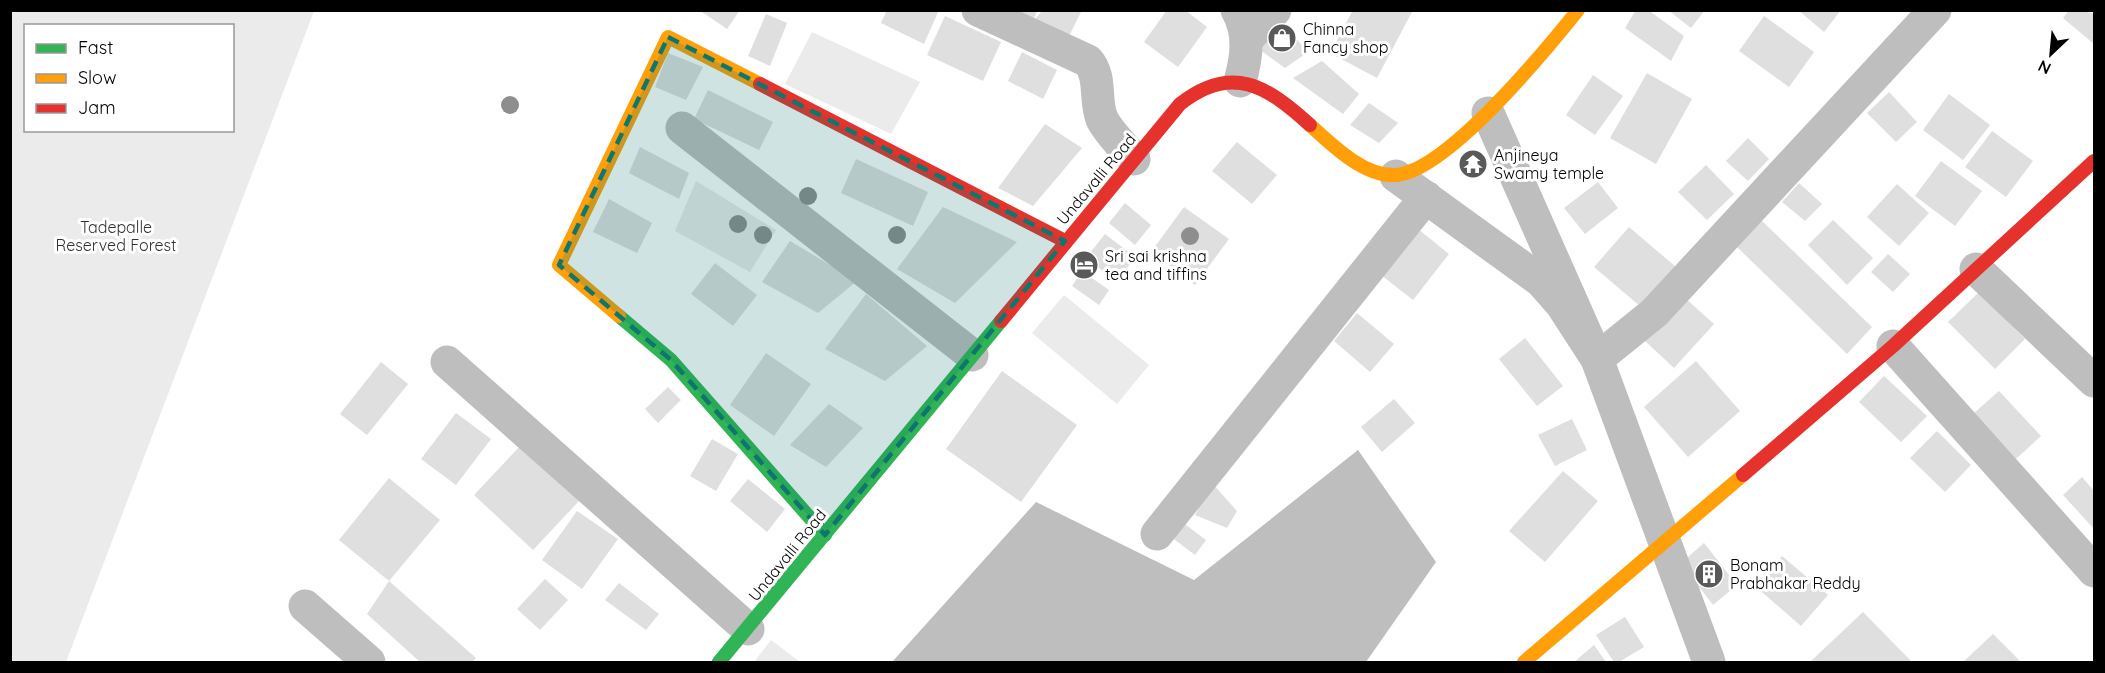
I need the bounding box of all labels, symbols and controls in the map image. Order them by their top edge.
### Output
place label: Chinna Fancy shop [1303,19,1388,57]
shop icon: Chinna Fancy shop [1266,22,1298,54]
legend [24,24,234,132]
north arrow [2021,24,2081,84]
text: Fast [78,36,113,59]
text: N [2035,56,2054,79]
text: Slow [78,66,116,89]
text: Jam [78,96,116,119]
street label: Undavalli Road [1052,129,1140,229]
place label: Anjineya Swamy temple [1494,145,1604,183]
temple icon: Anjineya Swamy temple [1457,148,1489,180]
park label: Tadepalle Reserved Forest [56,217,176,255]
place label: Sri sai krishna tea and tiffins [1105,246,1207,284]
hotel icon: Sri sai krishna tea and tiffins [1068,249,1100,281]
street label: Undavalli Road [744,505,830,605]
place label: Bonam Prabhakar Reddy [1730,555,1861,593]
building icon: Bonam Prabhakar Reddy [1693,558,1725,590]

